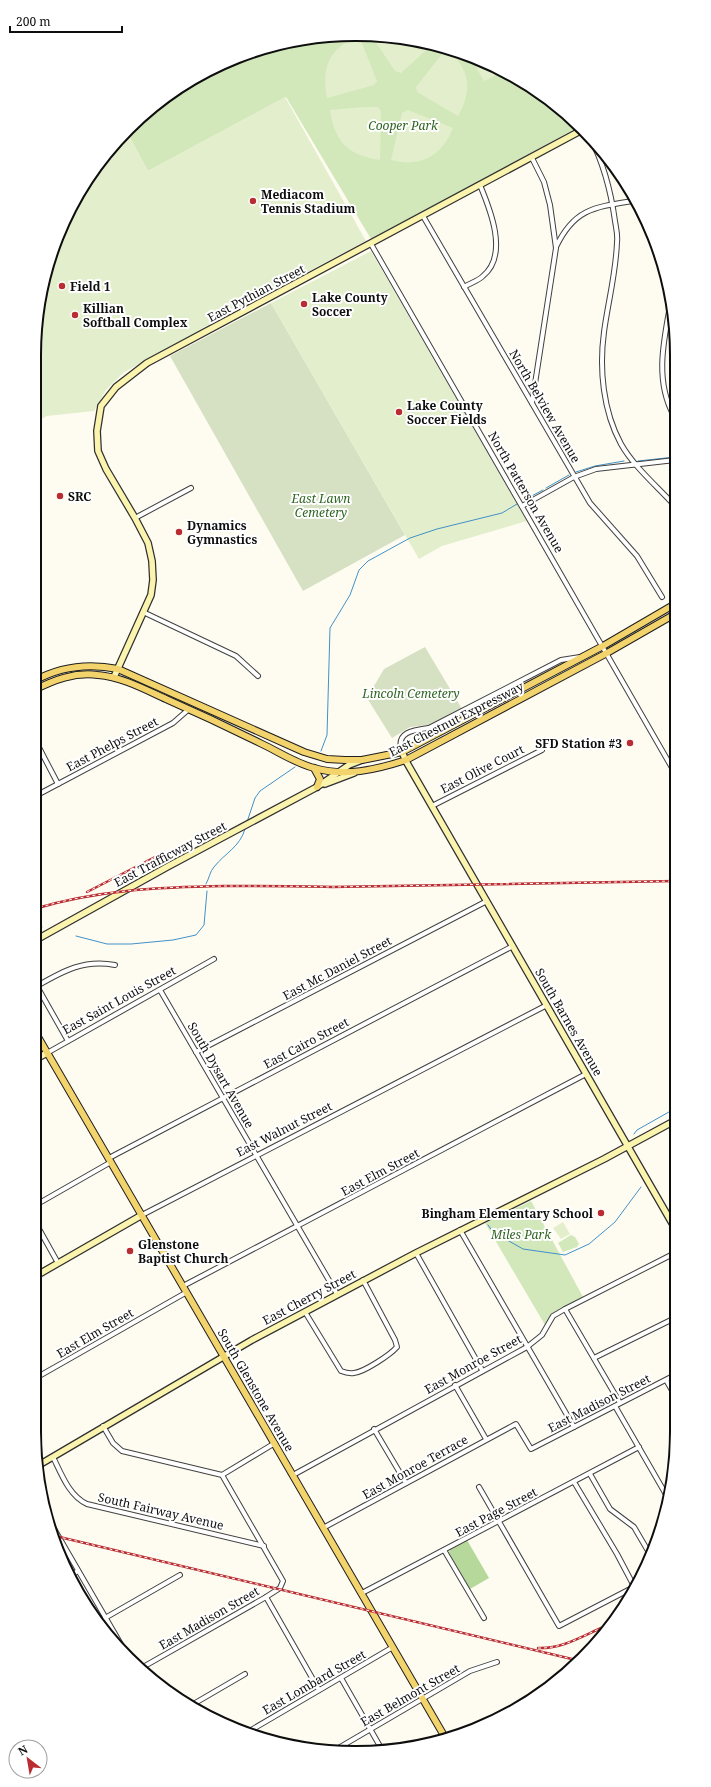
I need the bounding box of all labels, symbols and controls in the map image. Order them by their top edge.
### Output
scale bar [10,8,122,34]
text: 200 m [16,13,51,30]
park label: Cooper Park [368,117,439,134]
place label: Mediacom Tennis Stadium [261,186,355,217]
marker: Mediacom Tennis Stadium [248,196,258,206]
street label: East Pythian Street [204,260,308,326]
place label: Field 1 [70,278,111,295]
marker: Field 1 [57,281,67,291]
place label: Lake County Soccer [312,289,388,320]
marker: Lake County Soccer [299,299,309,309]
place label: Killian Softball Complex [83,300,188,331]
marker: Killian Softball Complex [70,310,80,320]
street label: North Belview Avenue [506,346,584,466]
place label: Lake County Soccer Fields [407,397,487,428]
marker: Lake County Soccer Fields [394,407,404,417]
street label: North Patterson Avenue [484,428,568,556]
place label: SRC [68,488,91,505]
park label: East Lawn Cemetery [291,490,350,521]
marker: SRC [55,491,65,501]
place label: Dynamics Gymnastics [187,517,257,548]
marker: Dynamics Gymnastics [174,527,184,537]
street label: East Chestnut Expressway [386,677,526,760]
park label: Lincoln Cemetery [361,685,460,702]
street label: East Phelps Street [63,713,161,775]
place label: SFD Station #3 [535,735,622,752]
marker: SFD Station #3 [625,738,635,748]
street label: East Olive Court [437,741,527,797]
street label: East Trafficway Street [111,817,229,891]
street label: East Mc Daniel Street [280,932,394,1004]
street label: East Saint Louis Street [59,962,179,1038]
street label: South Barnes Avenue [531,965,607,1079]
street label: East Cairo Street [260,1013,352,1073]
street label: South Dysart Avenue [184,1019,258,1131]
street label: East Walnut Street [233,1098,335,1160]
street label: East Elm Street [338,1144,422,1200]
place label: Bingham Elementary School [422,1205,594,1222]
marker: Bingham Elementary School [596,1208,606,1218]
park label: Miles Park [490,1226,552,1243]
place label: Glenstone Baptist Church [138,1236,228,1267]
marker: Glenstone Baptist Church [125,1246,135,1256]
street label: East Cherry Street [260,1265,358,1329]
street label: East Elm Street [53,1304,137,1362]
street label: South Glenstone Avenue [214,1325,298,1455]
street label: East Monroe Street [421,1330,525,1398]
street label: East Madison Street [545,1370,653,1436]
street label: East Monroe Terrace [359,1431,471,1503]
street label: East Page Street [452,1483,540,1541]
street label: South Fairway Avenue [96,1488,226,1534]
street label: East Madison Street [156,1582,262,1654]
street label: East Lombard Street [259,1646,369,1718]
street label: East Belmont Street [357,1660,463,1730]
north arrow [8,1739,48,1779]
text: N [15,1741,30,1759]

